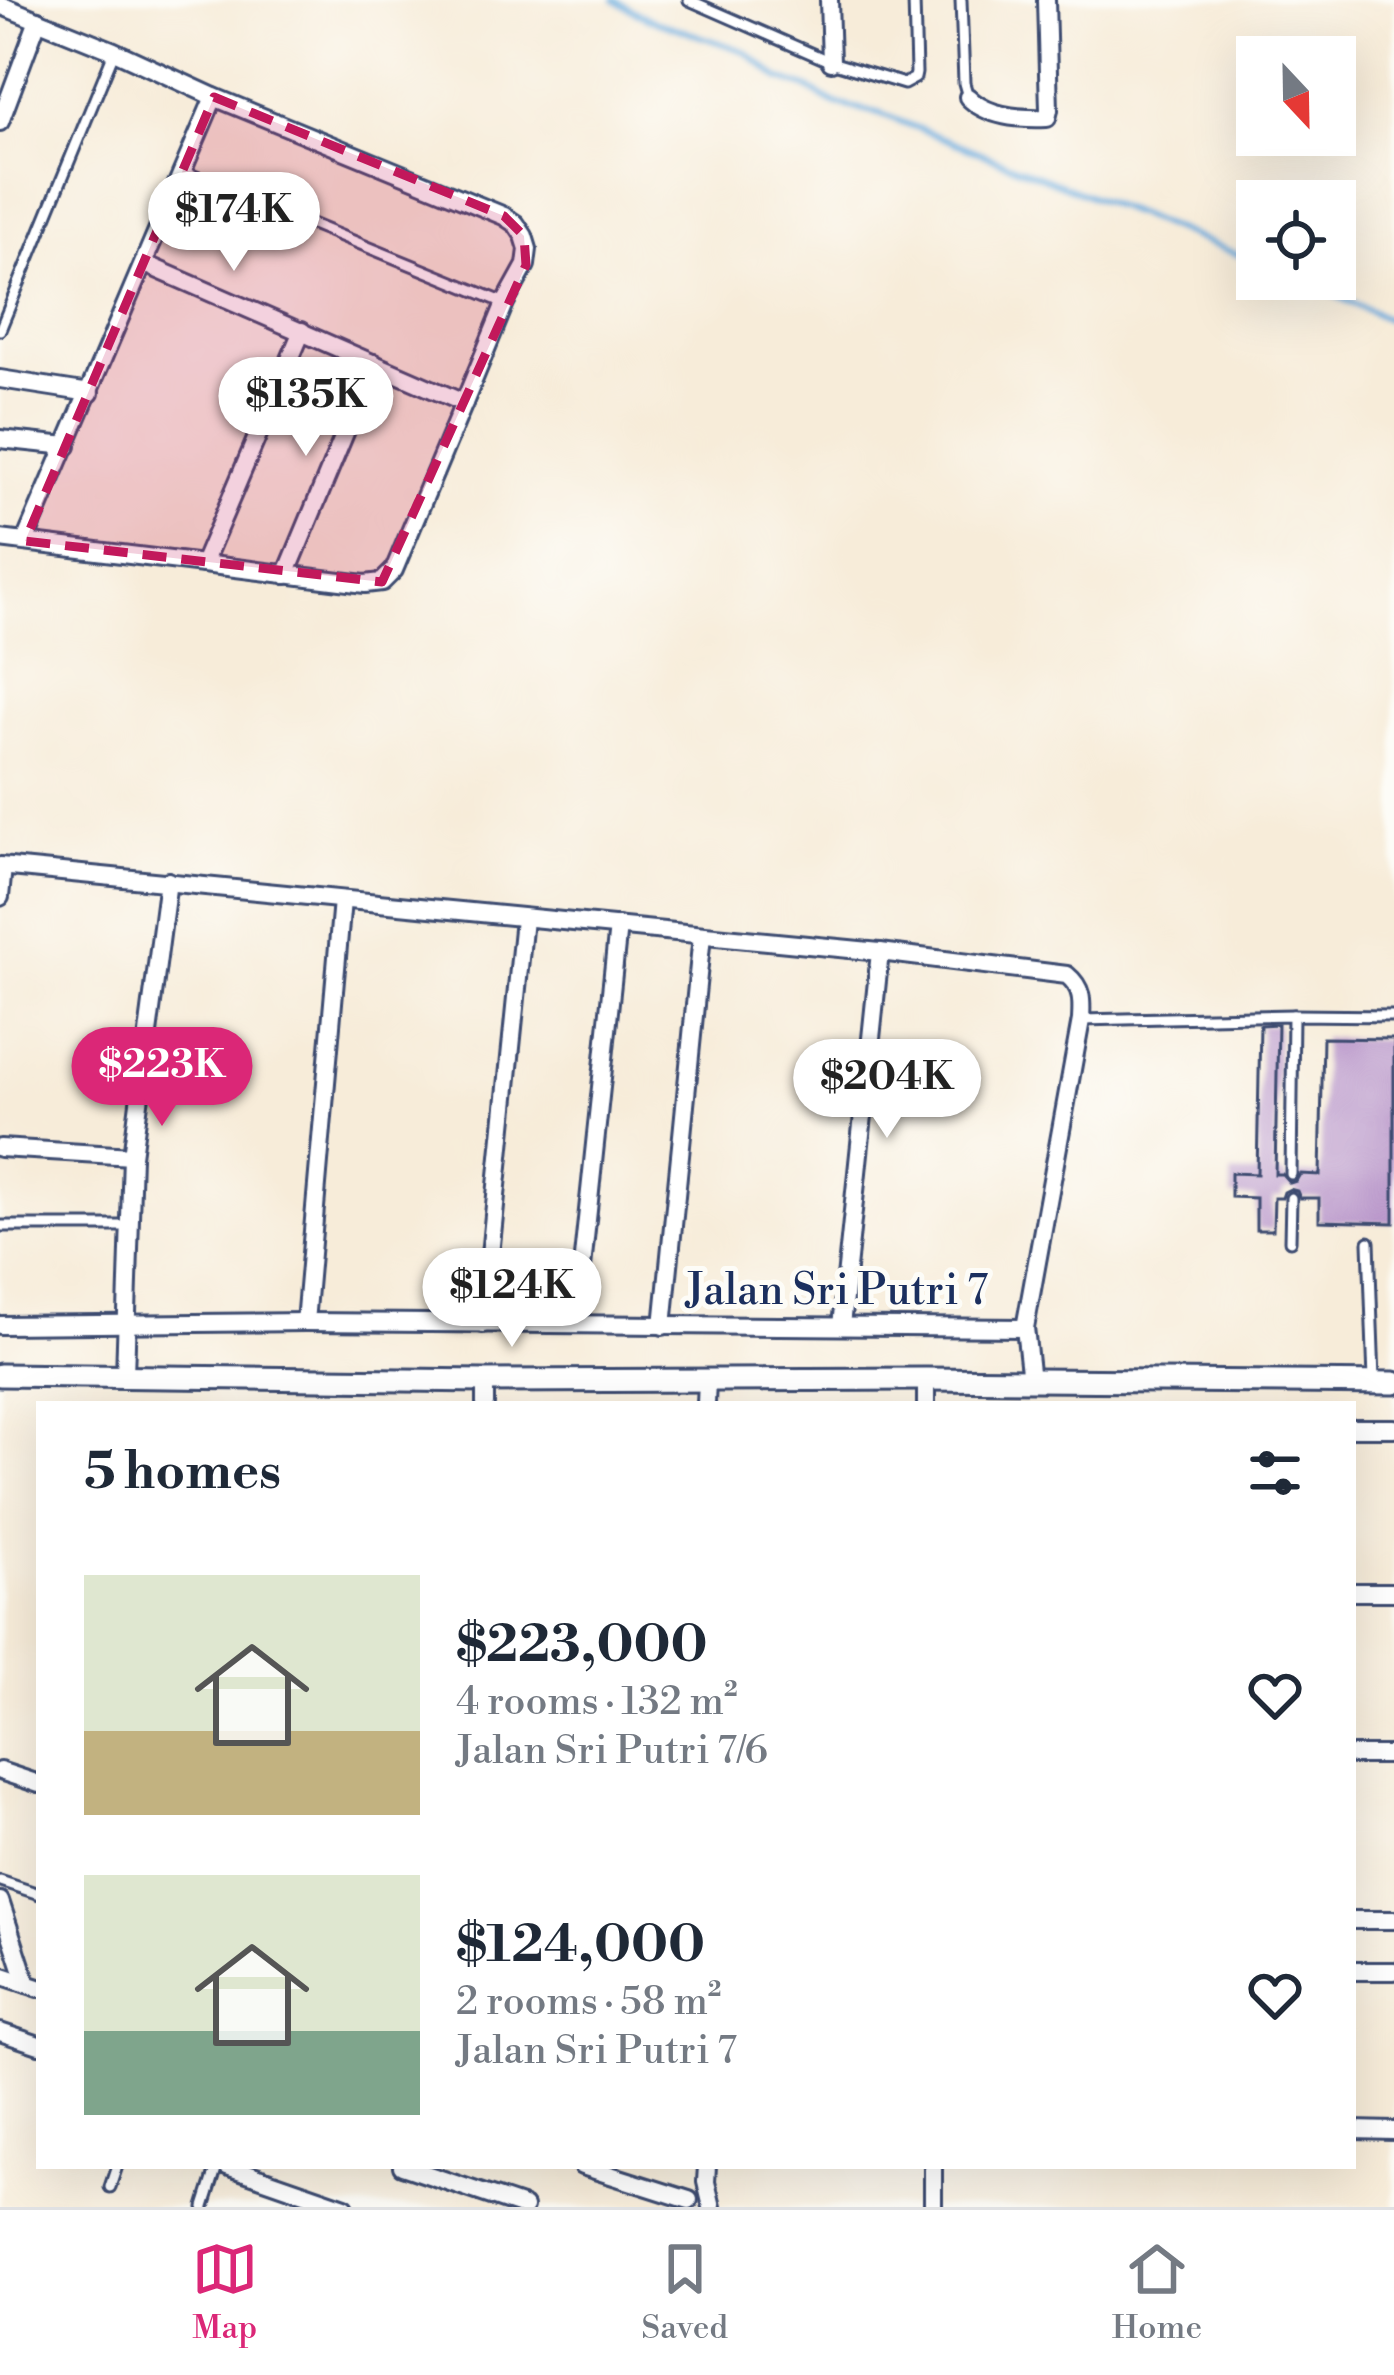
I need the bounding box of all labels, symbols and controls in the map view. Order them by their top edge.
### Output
north arrow [1236,36,1356,156]
map controls [1236,36,1356,300]
pin: $174K [150,172,318,274]
button: locate [1236,180,1356,300]
text: $174K [175,186,293,235]
pin: $135K [222,357,390,459]
text: $135K [245,371,367,420]
pin: $223K [78,1027,246,1129]
pin: $204K [803,1039,971,1141]
text: $223K [98,1041,226,1090]
text: $204K [820,1053,954,1102]
pin: $124K [428,1248,596,1350]
text: $124K [449,1262,575,1311]
street label: Jalan Sri Putri 7 [684,1265,988,1318]
icon: filters [1242,1440,1308,1506]
text: 5 homes [84,1441,281,1505]
text: $223,000 [456,1614,708,1678]
icon: home [180,1623,324,1767]
icon: heart [1242,1662,1308,1728]
text: 4 rooms · 132 m² [456,1678,738,1727]
text: Jalan Sri Putri 7/6 [456,1727,768,1776]
text: $124,000 [456,1914,705,1978]
icon: home [180,1923,324,2067]
icon: heart [1242,1962,1308,2028]
text: 2 rooms · 58 m² [456,1978,722,2027]
text: Jalan Sri Putri 7 [456,2027,737,2076]
tab: Map [192,2236,258,2349]
tab: Saved [641,2236,728,2349]
tab: Home [1112,2236,1202,2349]

